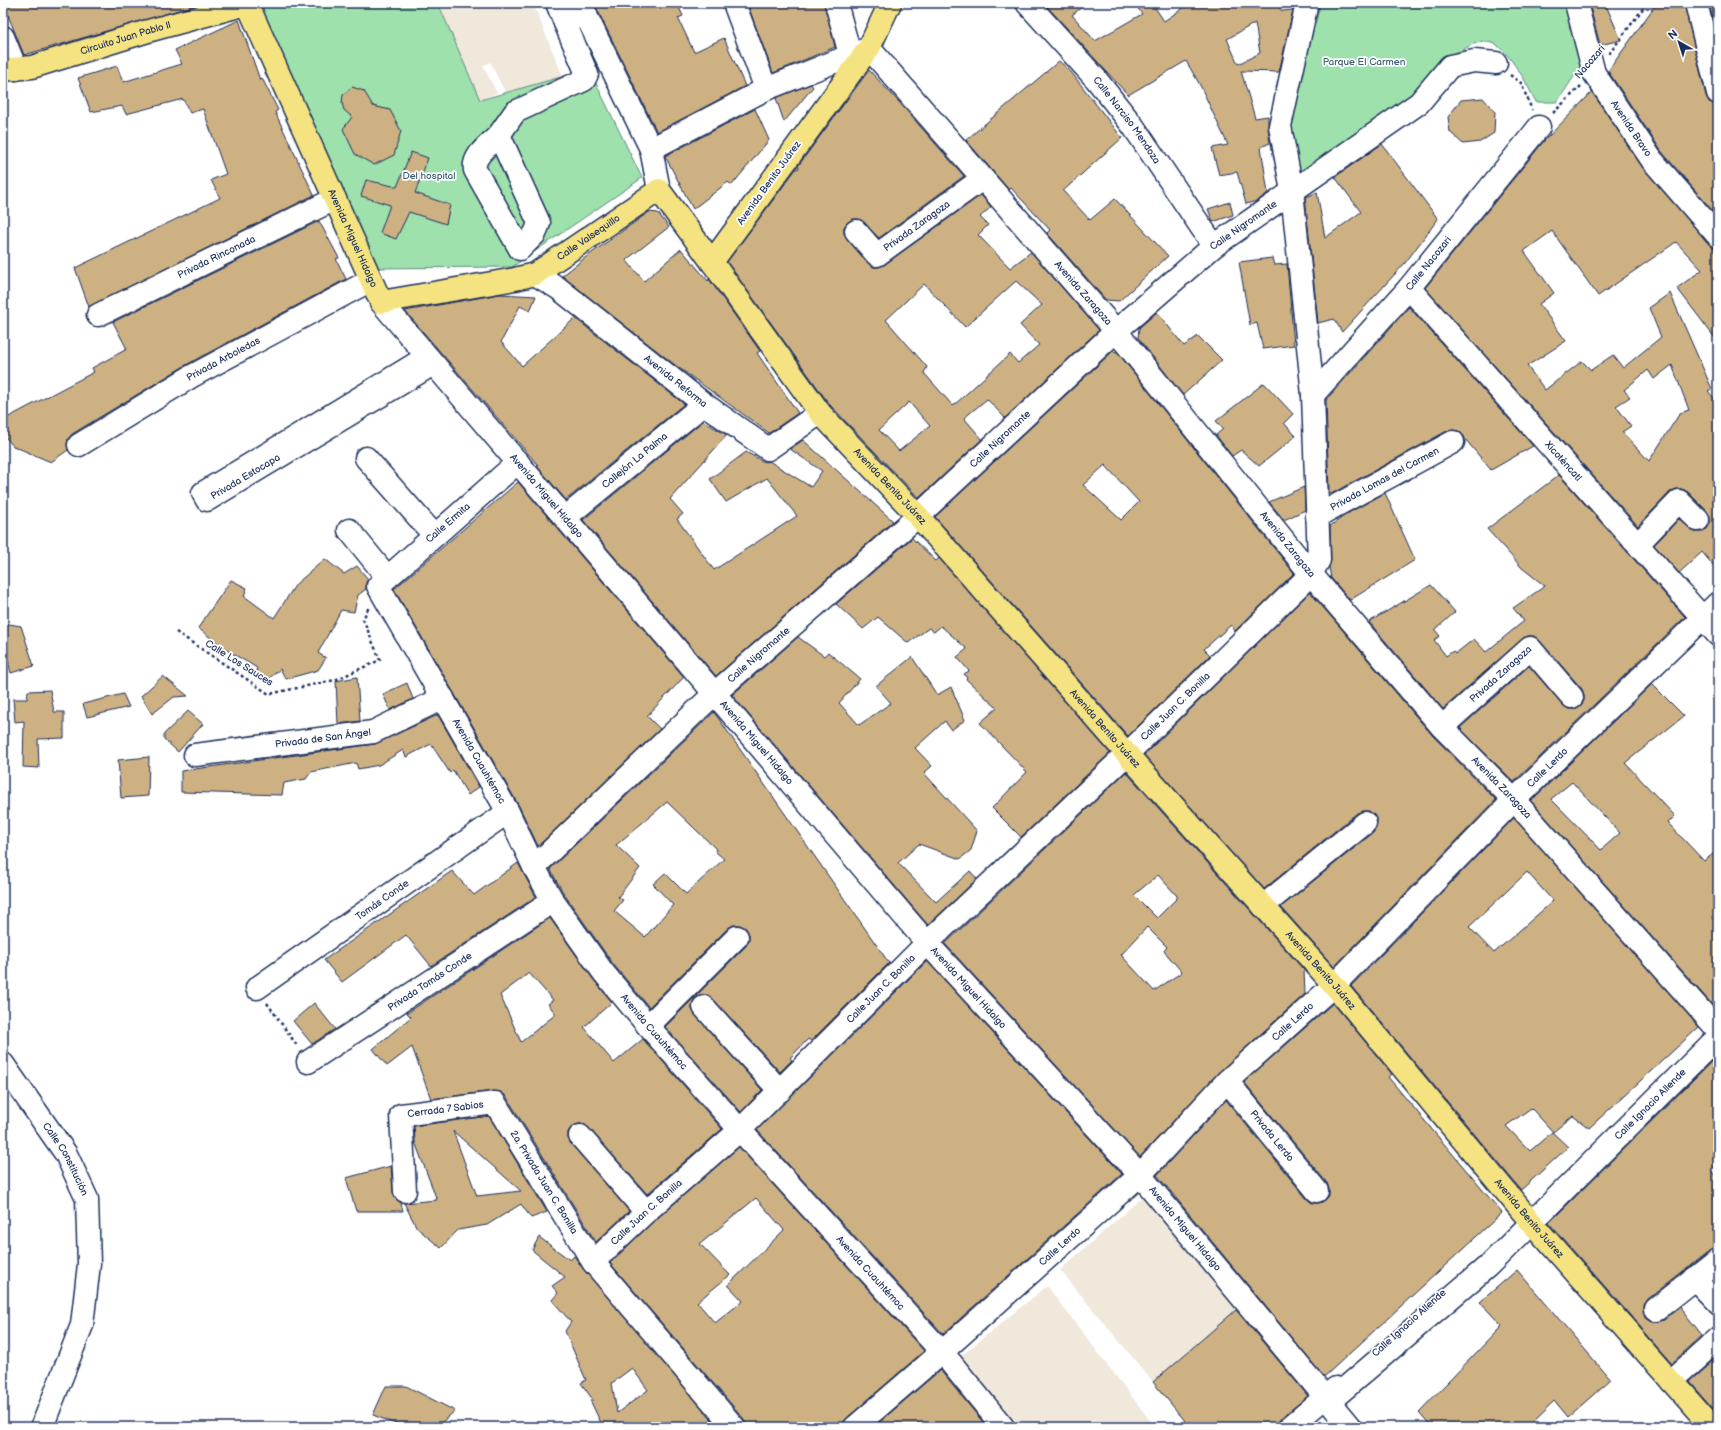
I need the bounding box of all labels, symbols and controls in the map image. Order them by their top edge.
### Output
street label: Circuito Juan Pablo ll [79,19,172,58]
north arrow [1659,22,1699,62]
text: N [1666,27,1680,42]
street label: Nacozari [1572,43,1608,81]
park label: Parque El Carmen [1323,56,1406,68]
street label: Calle Narciso Mendoza [1090,74,1163,166]
street label: Avenida Bravo [1608,98,1654,159]
street label: Avenida Benito Juárez [735,139,804,227]
park label: Del hospital [403,170,455,182]
street label: Avenida Miguel Hidalgo [325,187,380,290]
street label: Privada Zaragoza [881,198,953,254]
street label: Calle Nigromante [1207,198,1279,253]
street label: Calle Valsequillo [555,212,623,263]
street label: Privada Rinconada [176,233,258,281]
street label: Calle Nacozari [1403,234,1454,293]
street label: Avenida Zaragoza [1052,259,1114,328]
street label: Privada Arboledas [184,334,262,384]
street label: Avenida Reforma [641,353,710,410]
street label: Calle Nigromante [967,408,1033,470]
street label: Callejón La Palma [600,430,670,491]
street label: Xicoténcatl [1542,438,1584,484]
street label: Privada Lomas del Carmen [1328,445,1441,514]
street label: Avenida Benito Juárez [851,446,929,527]
street label: Privada Estocapa [209,451,283,502]
street label: Avenida Miguel Hidalgo [507,452,586,541]
street label: Calle Ermita [423,500,473,546]
street label: Avenida Zaragoza [1257,509,1318,580]
street label: Calle Nigromante [725,624,792,685]
street label: Calle Los Sauces [203,637,275,689]
street label: Privada Zaragoza [1467,643,1534,705]
street label: Calle Juan C. Bonilla [1138,670,1213,743]
street label: Avenida Benito Juárez [1067,687,1143,771]
street label: Avenida Miguel Hidalgo [717,698,796,787]
street label: Avenida Cuauhtémoc [450,716,508,806]
street label: Privada de San Ángel [274,726,372,751]
street label: Calle Lerdo [1525,745,1571,790]
street label: Avenida Zaragoza [1469,754,1534,821]
street label: Tomás Conde [353,877,411,923]
street label: Avenida Benito Juárez [1283,929,1358,1012]
street label: Avenida Miguel Hidalgo [928,945,1009,1031]
street label: Privada Tomás Conde [386,950,475,1014]
street label: Calle Juan C. Bonilla [844,952,918,1026]
street label: Avenida Cuauhtémoc [618,992,690,1072]
street label: Calle Lerdo [1269,1000,1316,1044]
street label: Calle Ignacio Allende [1612,1066,1689,1142]
street label: Cerrada 7 Sabios [407,1098,484,1120]
street label: Privada Lerdo [1247,1108,1297,1164]
street label: Calle Constitución [40,1120,91,1198]
street label: 2a. Privada Juan C. Bonilla [507,1128,580,1236]
street label: Avenida Benito Juárez [1492,1176,1566,1261]
street label: Calle Juan C. Bonilla [608,1177,685,1248]
street label: Avenida Miguel Hidalgo [1146,1184,1224,1274]
street label: Calle Lerdo [1036,1225,1084,1268]
street label: Avenida Cuauhtémoc [833,1234,907,1313]
street label: Calle Ignacio Allende [1369,1286,1449,1359]

